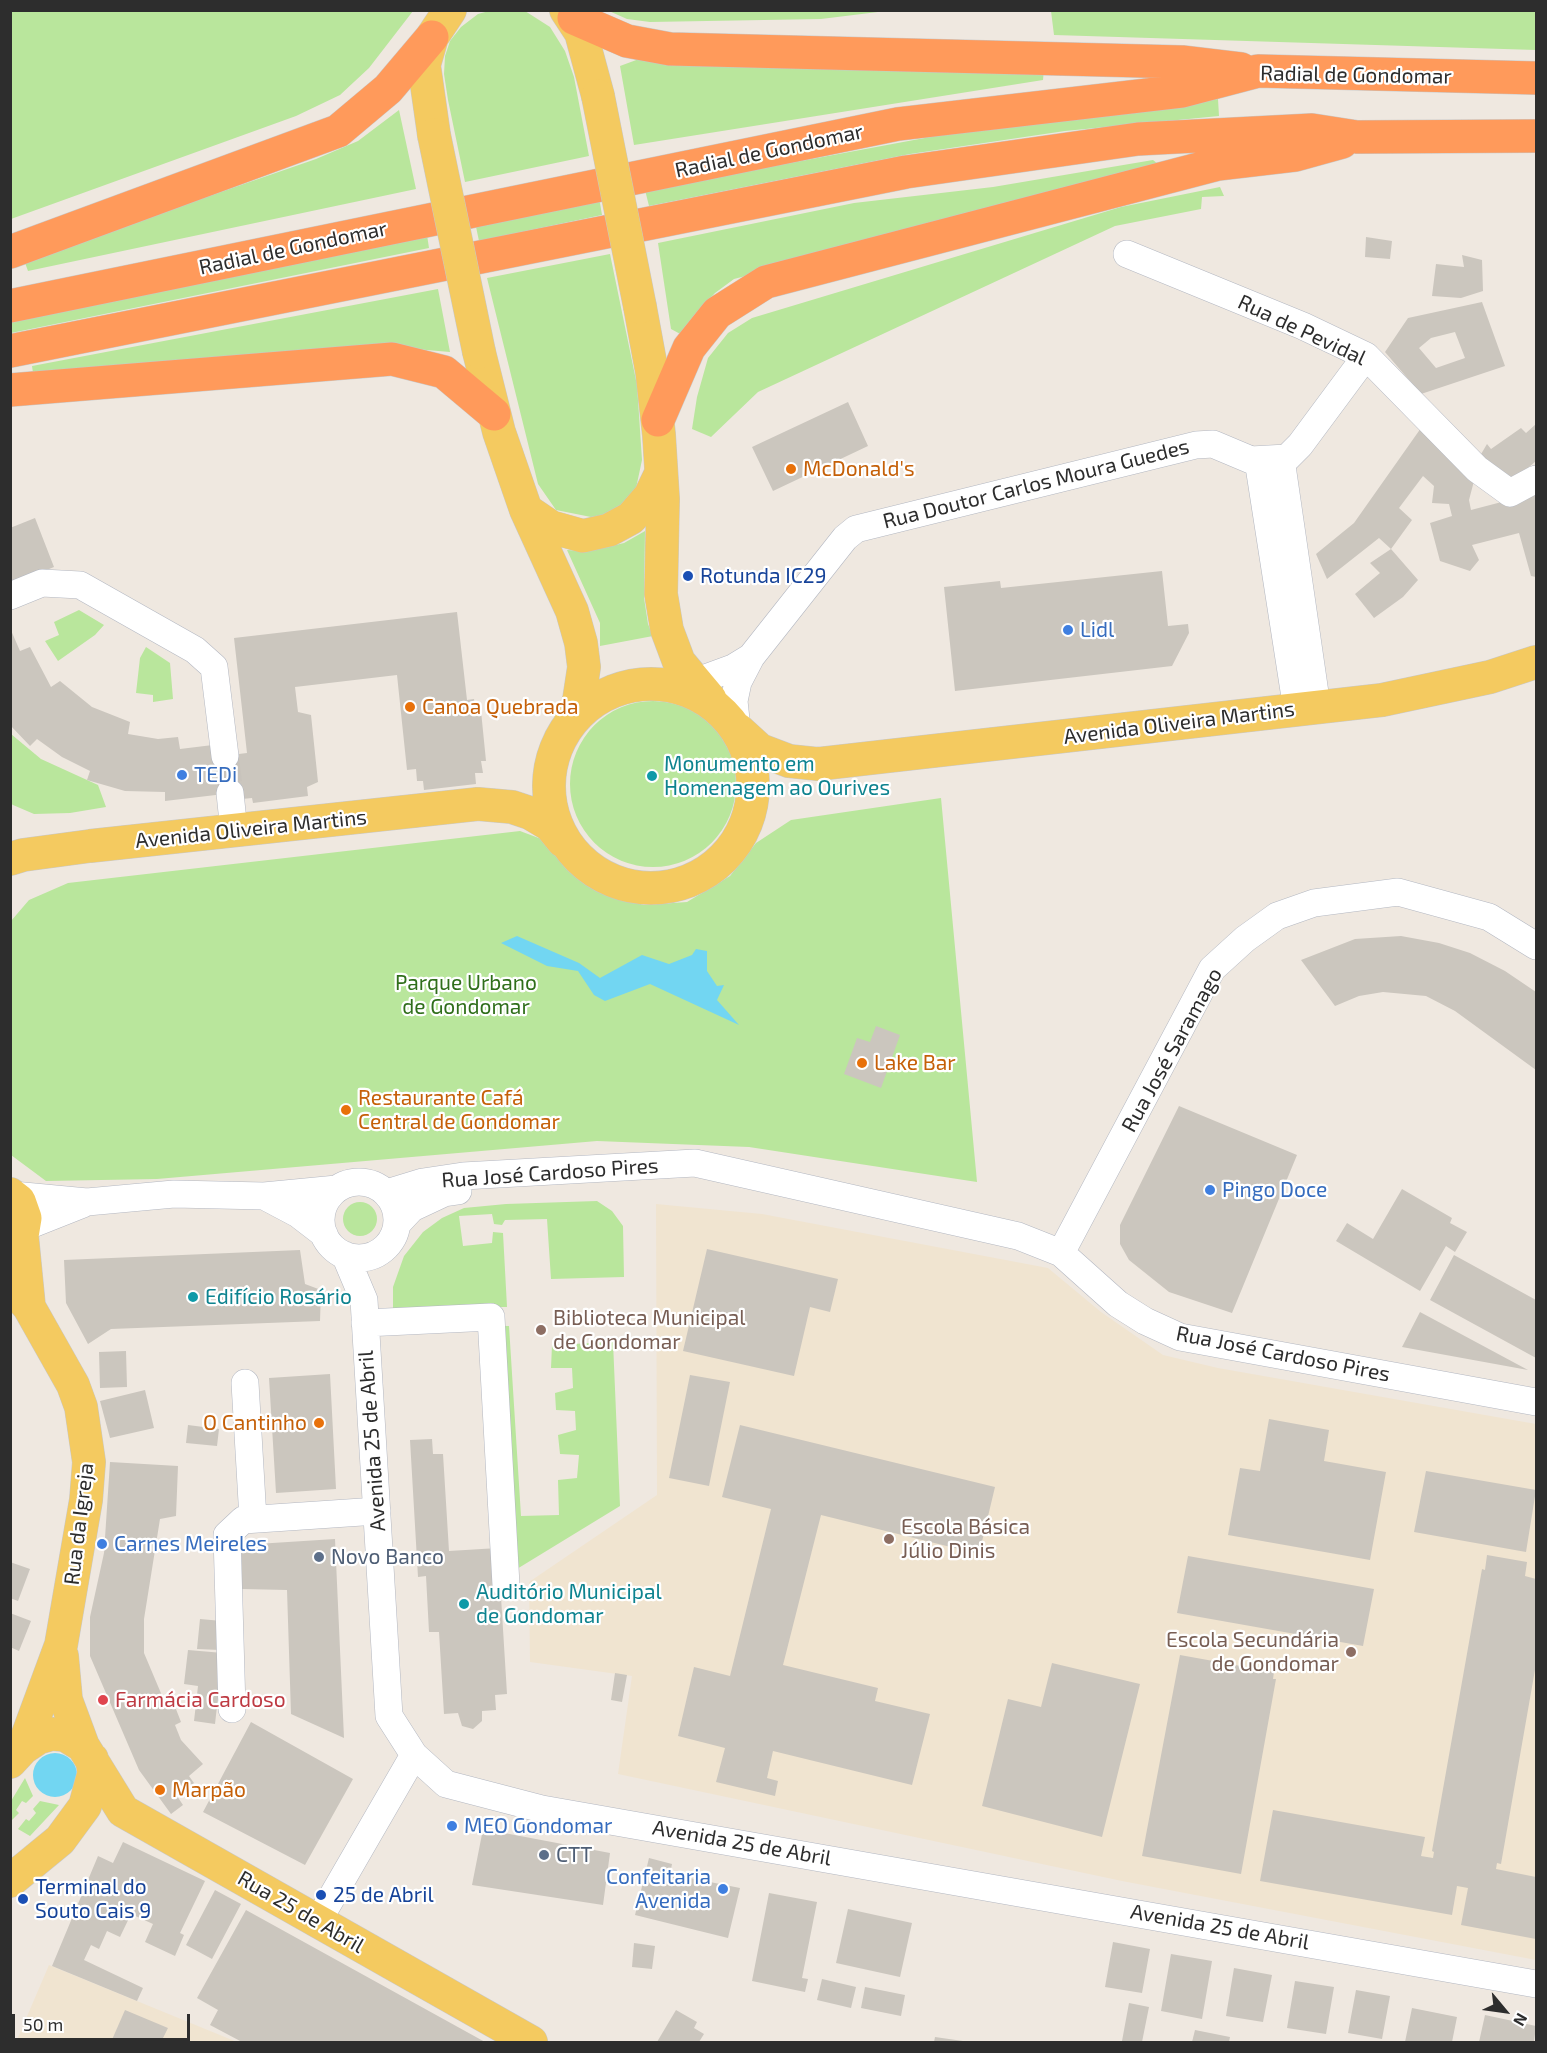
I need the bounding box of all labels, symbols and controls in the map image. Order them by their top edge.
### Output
street label: Radial de Gondomar [1260,61,1452,89]
street label: Radial de Gondomar [673,119,865,183]
street label: Radial de Gondomar [197,216,389,280]
street label: Rua de Pevidal [1234,289,1370,371]
street label: Rua Doutor Carlos Moura Guedes [880,434,1192,534]
place label: McDonald's [803,456,915,482]
marker: McDonald's [784,462,798,476]
place label: Rotunda IC29 [700,563,826,589]
marker: Rotunda IC29 [681,569,695,583]
place label: Lidl [1080,617,1114,643]
marker: Lidl [1061,623,1075,637]
place label: Canoa Quebrada [422,694,579,720]
street label: Avenida Oliveira Martins [1062,696,1296,750]
marker: Canoa Quebrada [403,700,417,714]
place label: Monumento em Homenagem ao Ourives [664,751,890,801]
place label: TEDi [194,762,237,788]
marker: TEDi [175,768,189,782]
marker: Monumento em Homenagem ao Ourives [645,769,659,783]
street label: Avenida Oliveira Martins [134,804,368,854]
street label: Rua José Saramago [1116,964,1228,1136]
park label: Parque Urbano de Gondomar [395,970,537,1020]
place label: Lake Bar [874,1050,956,1076]
marker: Lake Bar [855,1056,869,1070]
place label: Restaurante Cafá Central de Gondomar [358,1085,560,1135]
marker: Restaurante Cafá Central de Gondomar [339,1103,353,1117]
street label: Rua José Cardoso Pires [441,1153,659,1193]
place label: Pingo Doce [1222,1177,1327,1203]
marker: Pingo Doce [1203,1183,1217,1197]
place label: Edifício Rosário [205,1284,352,1310]
marker: Edifício Rosário [186,1290,200,1304]
place label: Biblioteca Municipal de Gondomar [553,1305,746,1355]
street label: Rua José Cardoso Pires [1174,1321,1392,1387]
marker: Biblioteca Municipal de Gondomar [534,1323,548,1337]
street label: Avenida 25 de Abril [353,1350,391,1532]
place label: O Cantinho [203,1410,307,1436]
marker: O Cantinho [312,1416,326,1430]
street label: Rua da Igreja [59,1462,99,1586]
place label: Escola Básica Júlio Dinis [901,1514,1030,1564]
place label: Carnes Meireles [114,1531,267,1557]
marker: Escola Básica Júlio Dinis [882,1532,896,1546]
marker: Carnes Meireles [95,1537,109,1551]
place label: Novo Banco [331,1544,444,1570]
marker: Novo Banco [312,1550,326,1564]
place label: Auditório Municipal de Gondomar [476,1579,662,1629]
marker: Auditório Municipal de Gondomar [457,1597,471,1611]
place label: Escola Secundária de Gondomar [1166,1627,1339,1677]
marker: Escola Secundária de Gondomar [1344,1645,1358,1659]
place label: Farmácia Cardoso [115,1687,286,1713]
marker: Farmácia Cardoso [96,1693,110,1707]
place label: Marpão [172,1777,246,1803]
marker: Marpão [153,1783,167,1797]
place label: MEO Gondomar [464,1813,612,1839]
street label: Avenida 25 de Abril [651,1815,833,1871]
marker: MEO Gondomar [445,1819,459,1833]
place label: CTT [556,1842,592,1868]
marker: CTT [537,1848,551,1862]
place label: Confeitaria Avenida [606,1864,711,1914]
street label: Rua 25 de Abril [233,1866,369,1958]
place label: Terminal do Souto Cais 9 [35,1874,151,1924]
place label: 25 de Abril [333,1882,434,1908]
marker: Confeitaria Avenida [716,1882,730,1896]
marker: 25 de Abril [314,1888,328,1902]
marker: Terminal do Souto Cais 9 [16,1892,30,1906]
street label: Avenida 25 de Abril [1129,1899,1311,1955]
north arrow [1475,1981,1535,2041]
scale bar [15,2002,194,2040]
text: N [1510,2010,1532,2030]
text: 50 m [23,2013,63,2035]

